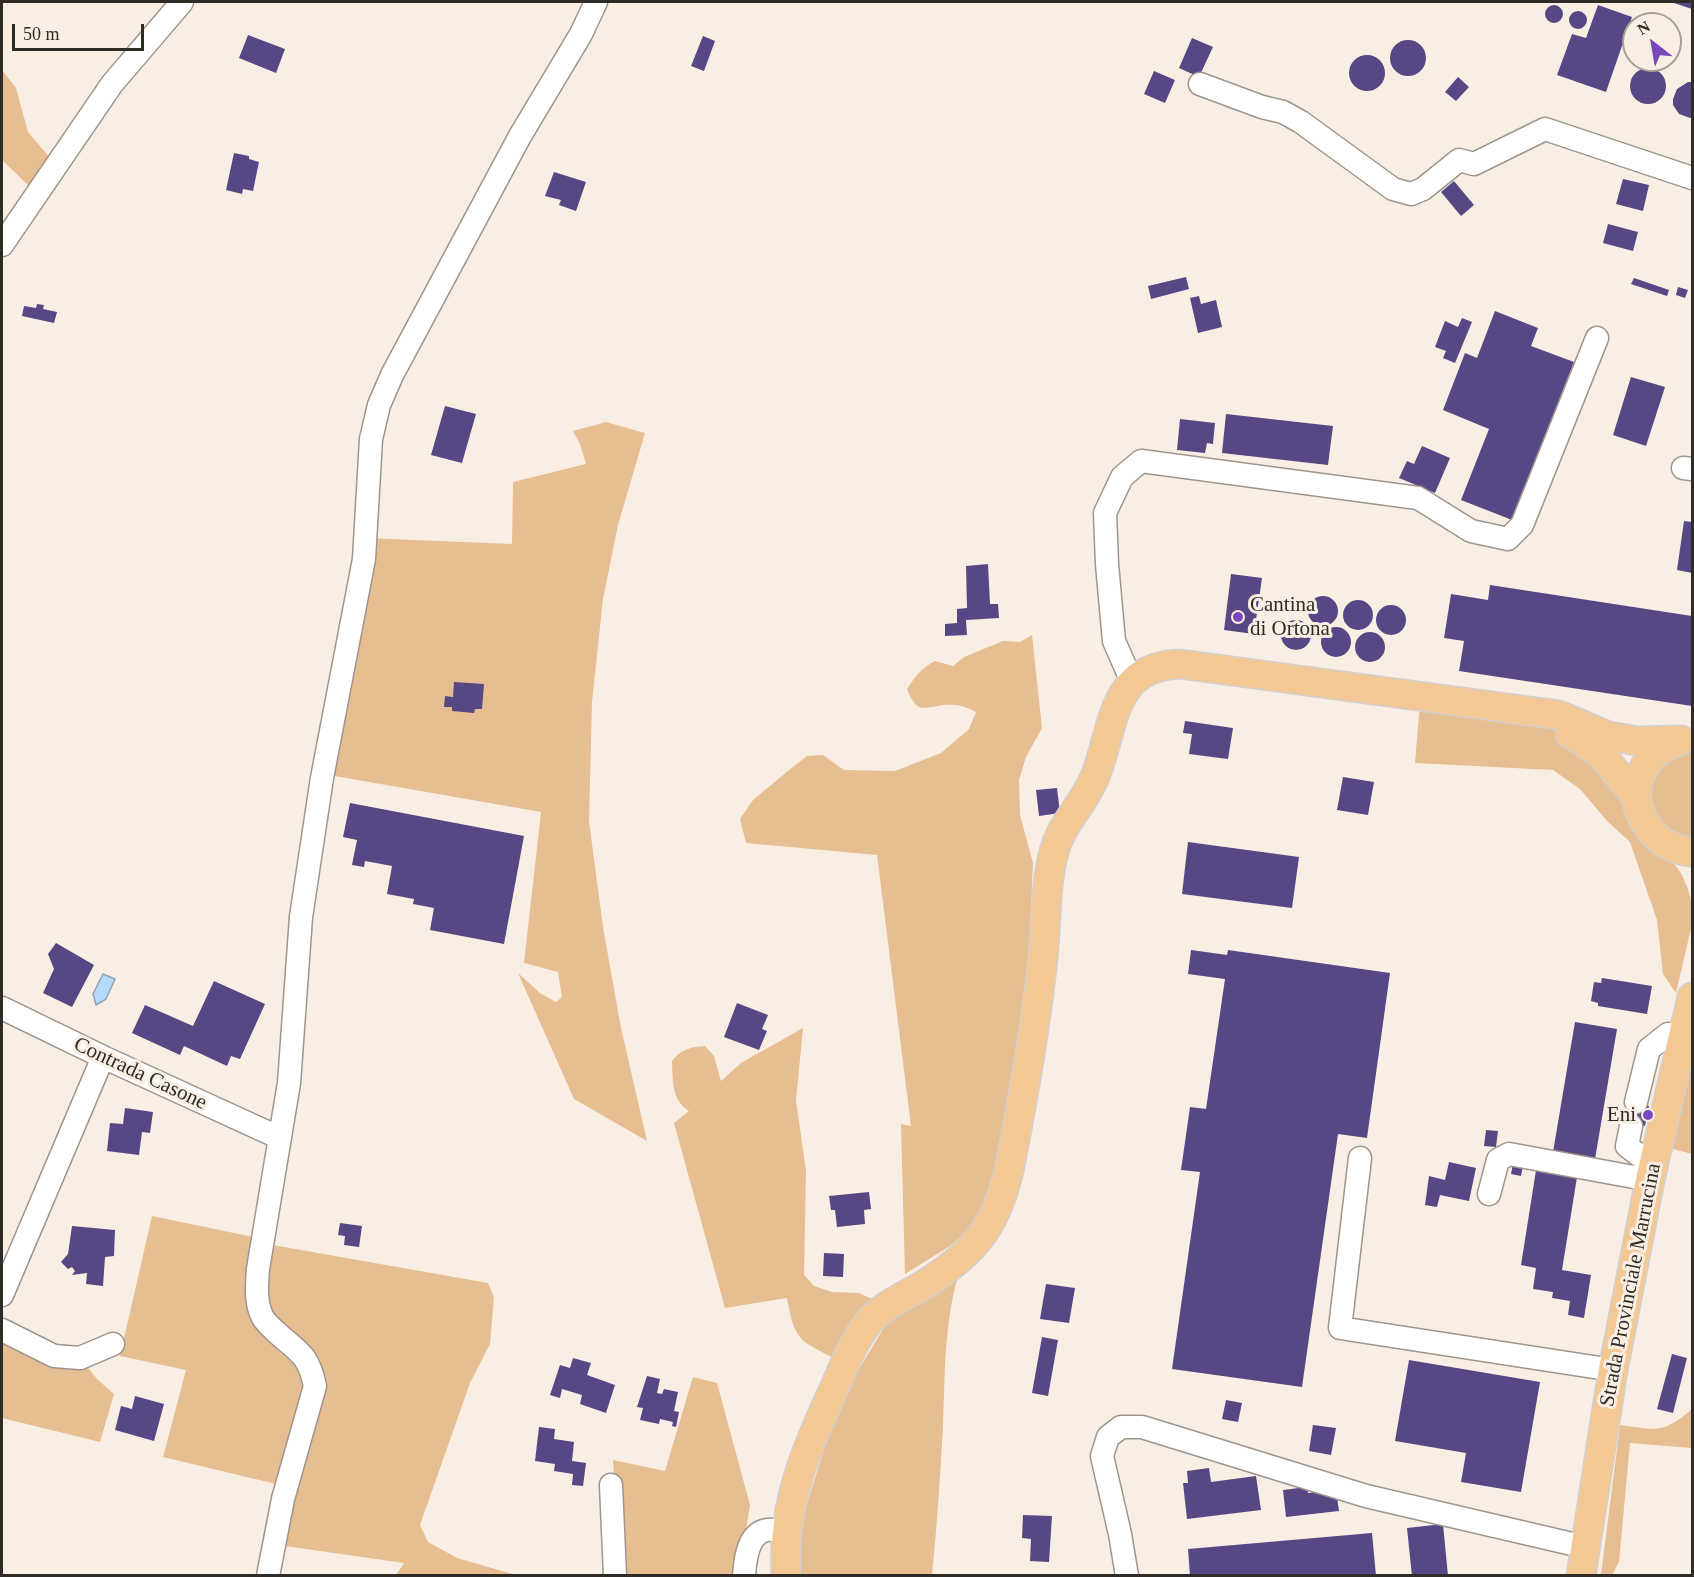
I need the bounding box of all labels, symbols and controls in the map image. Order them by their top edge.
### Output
scale bar [15,12,147,50]
north arrow [1622,12,1682,72]
text: N [1634,18,1653,38]
text: 50 m [23,24,60,44]
place label: Cantina di Ortona [1250,592,1330,642]
marker: Cantina di Ortona [1231,610,1245,624]
street label: Contrada Casone [69,1032,211,1116]
place label: Eni [1607,1102,1636,1128]
marker: Eni [1641,1108,1655,1122]
street label: Strada Provinciale Marrucina [1595,1161,1667,1409]

